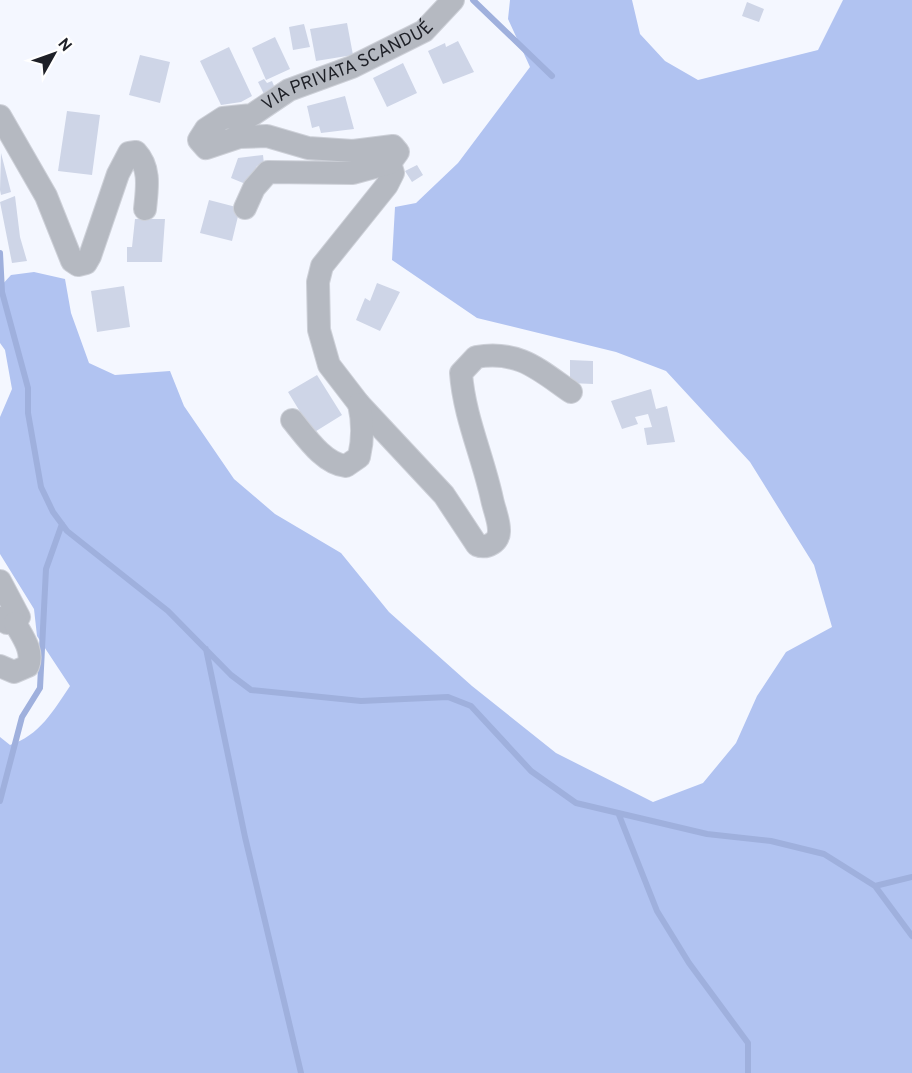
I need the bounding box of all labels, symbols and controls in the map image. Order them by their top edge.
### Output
street label: VIA PRIVATA SCANDUÉ [258,15,439,116]
north arrow [24,24,84,84]
text: N [53,35,75,56]

